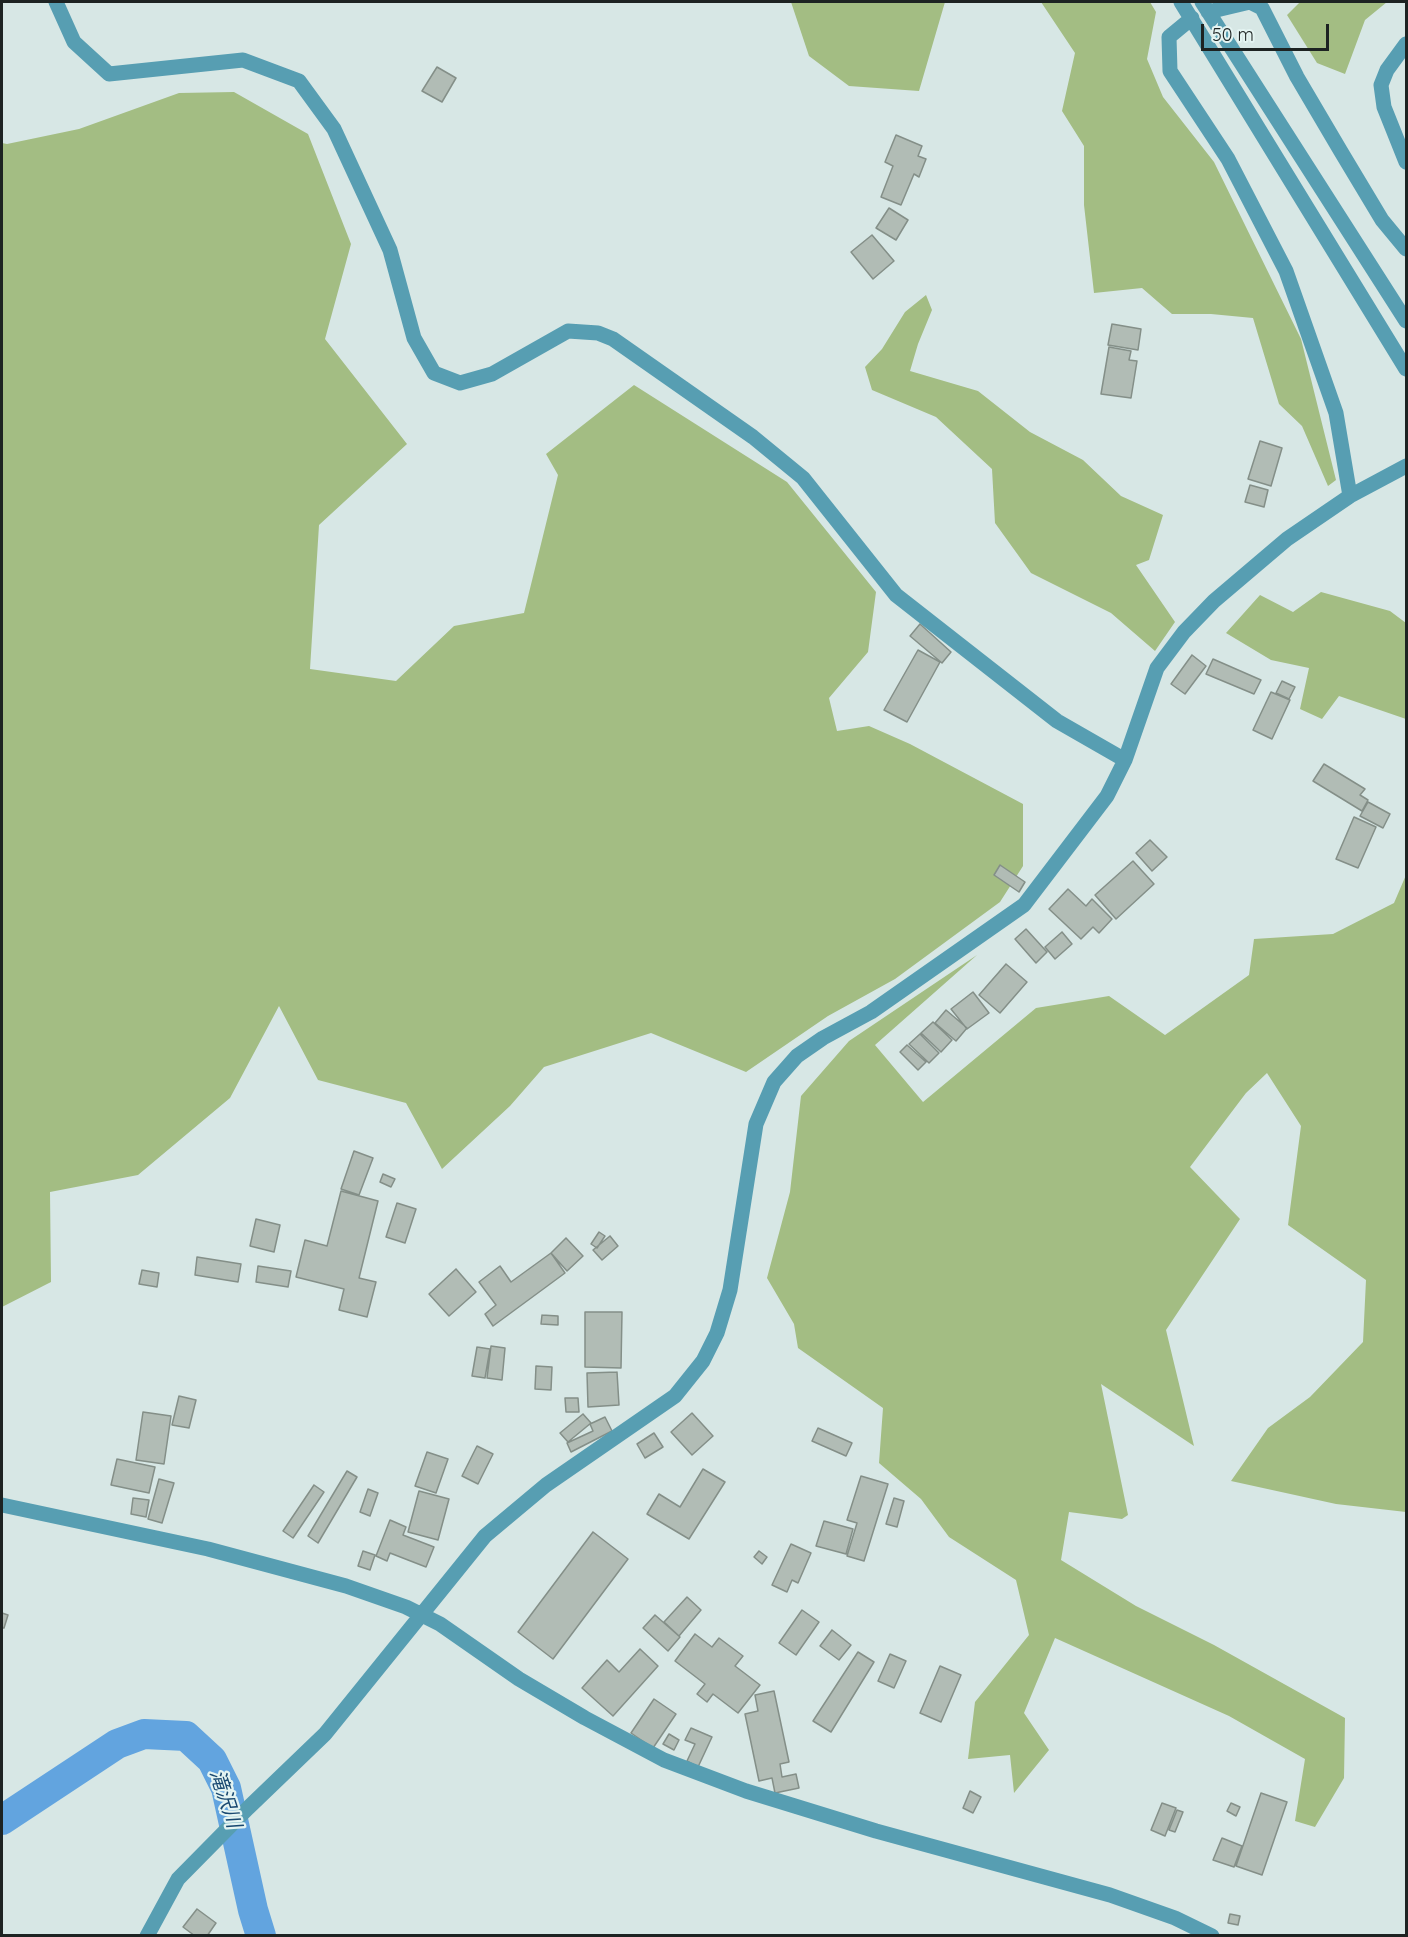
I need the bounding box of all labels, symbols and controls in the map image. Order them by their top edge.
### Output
scale bar [1204,12,1332,50]
text: 50 m [1212,23,1254,46]
water label: 滝沢川 [204,1767,246,1831]

